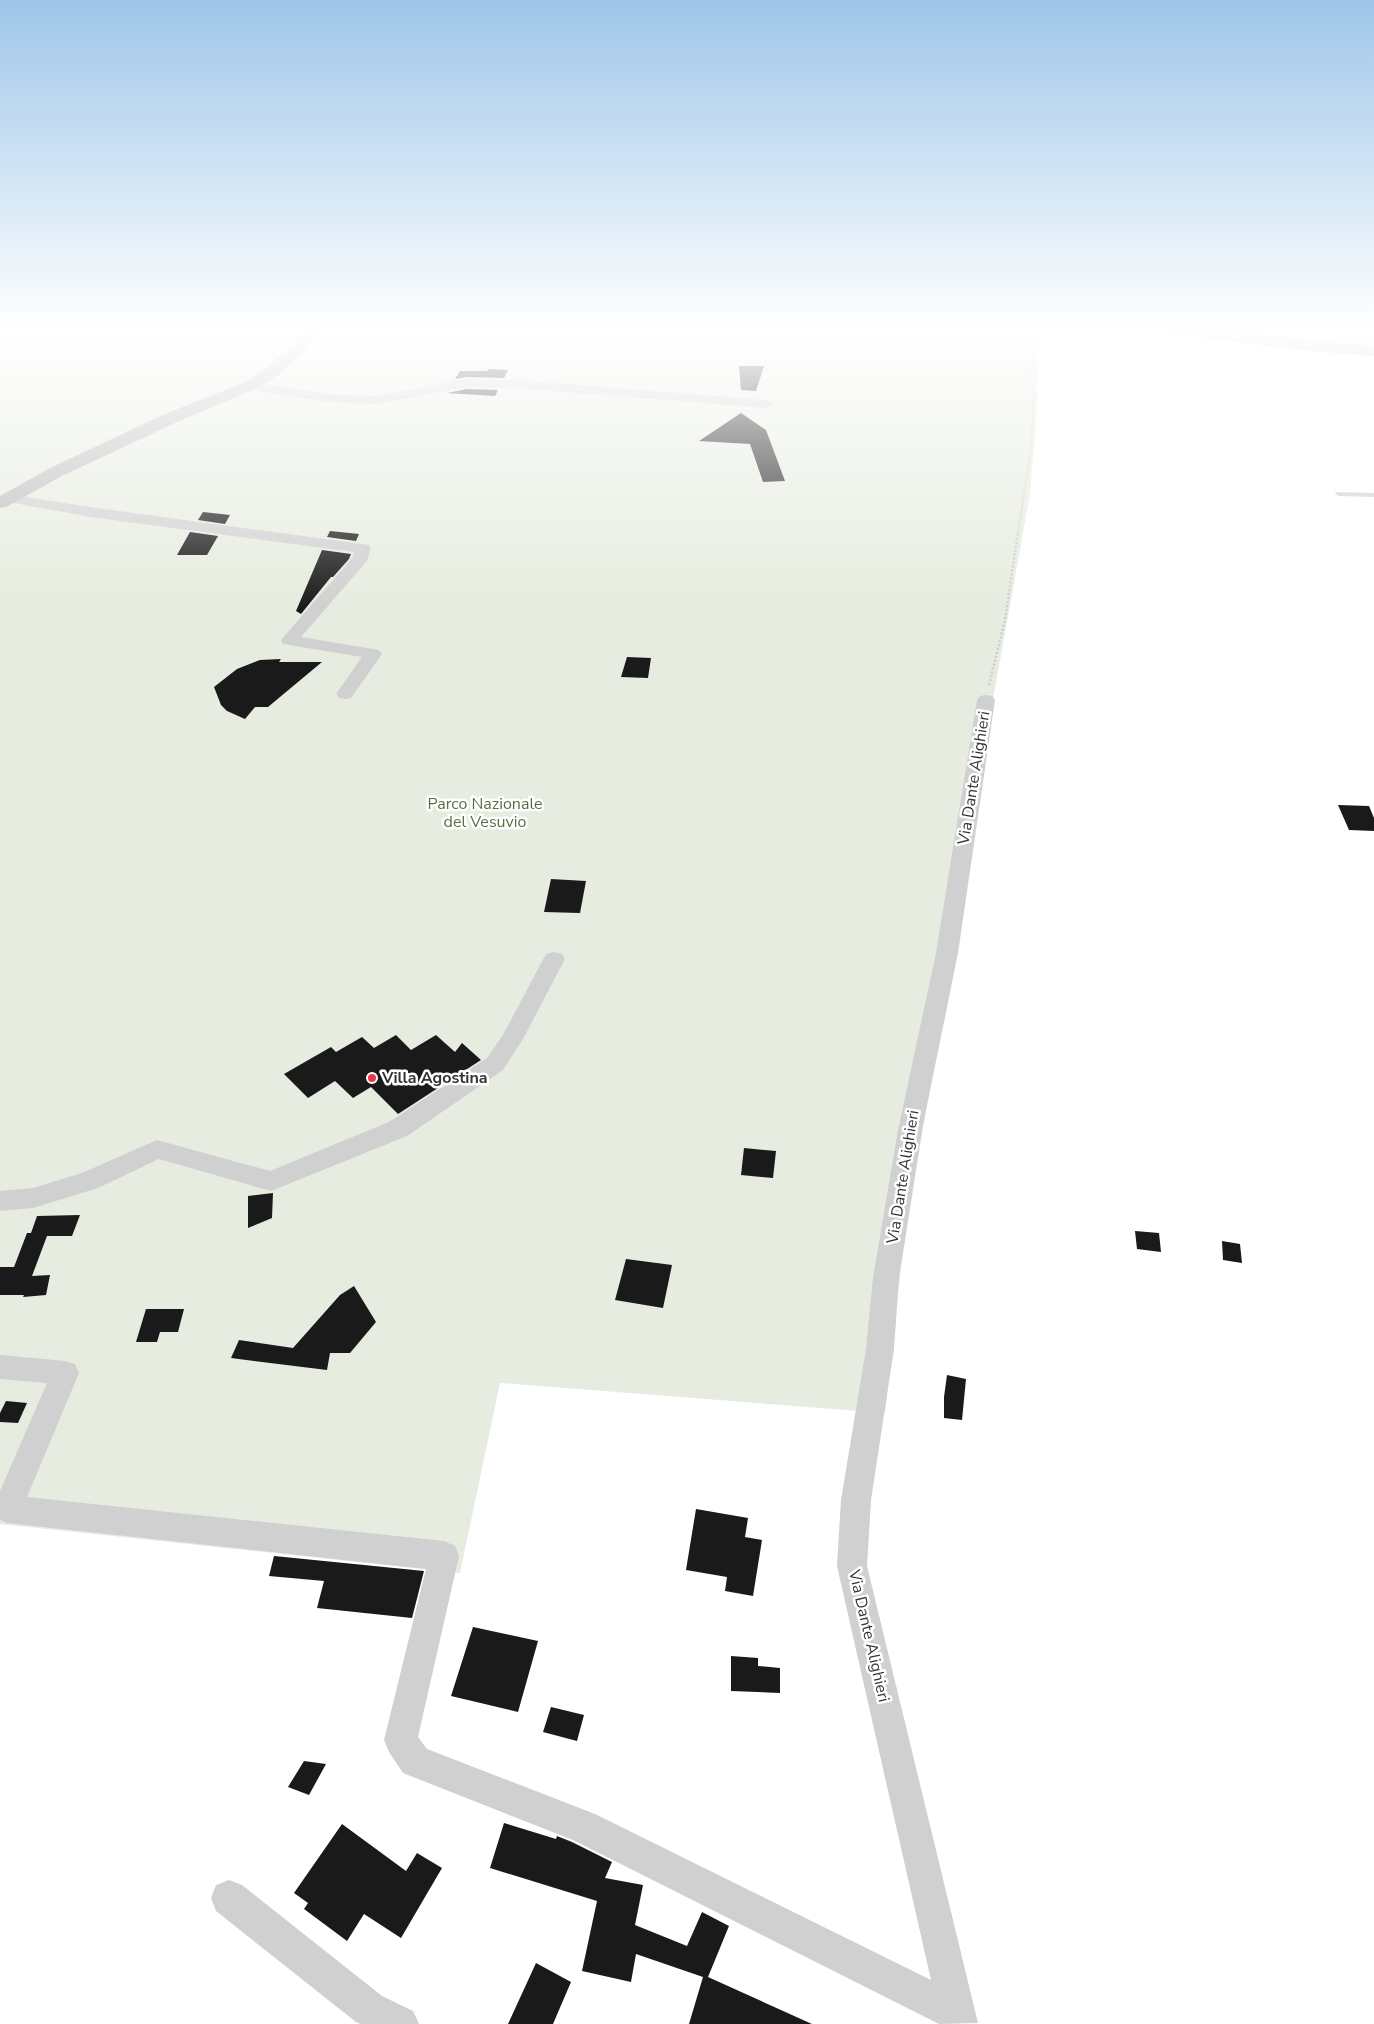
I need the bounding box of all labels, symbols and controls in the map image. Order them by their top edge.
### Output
street label: Via Dante Alighieri [952,710,995,847]
park label: Parco Nazionale del Vesuvio [427,793,543,833]
place label: Villa Agostina [381,1067,488,1089]
marker: Villa Agostina [366,1072,378,1084]
street label: Via Dante Alighieri [881,1109,924,1246]
street label: Via Dante Alighieri [843,1567,895,1704]

